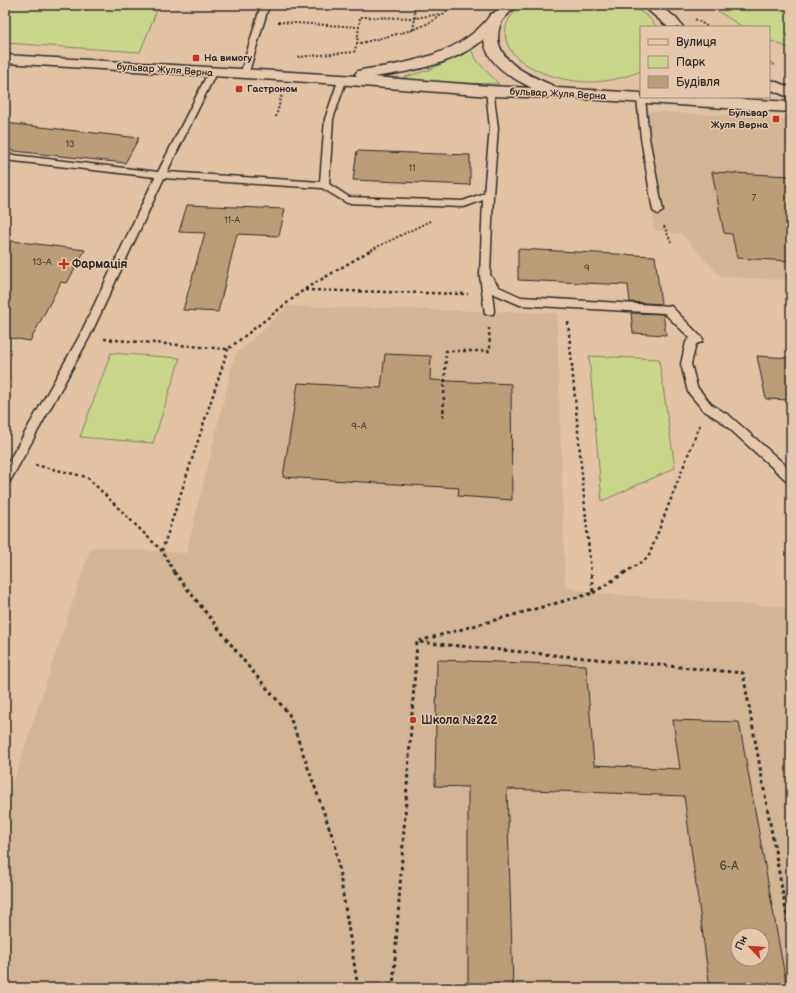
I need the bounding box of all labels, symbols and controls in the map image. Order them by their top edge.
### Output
legend [640,26,770,98]
text: Вулиця [676,35,717,50]
place label: На вимогу [204,52,252,64]
marker: На вимогу [191,53,201,63]
text: Парк [676,55,706,70]
street label: бульвар Жуля Верна [116,61,214,79]
text: Будівля [676,75,720,90]
place label: Гастроном [247,83,298,95]
marker: Гастроном [234,84,244,94]
street label: бульвар Жуля Верна [509,85,607,103]
place label: Бульвар Жуля Верна [711,107,768,131]
marker: Бульвар Жуля Верна [771,114,781,124]
house number: 13 [65,139,75,150]
house number: 11 [409,163,415,174]
house number: 7 [752,193,757,204]
house number: 11-А [224,215,240,226]
house number: 13-А [32,256,53,268]
place label: Фармація [72,257,128,272]
marker: Фармація [59,259,69,269]
house number: 9 [584,262,590,274]
house number: 9-А [351,420,368,432]
place label: Школа №222 [421,713,498,728]
marker: Школа №222 [408,715,418,725]
house number: 6-А [720,859,739,874]
north arrow [730,927,770,967]
text: Пн [732,934,750,952]

